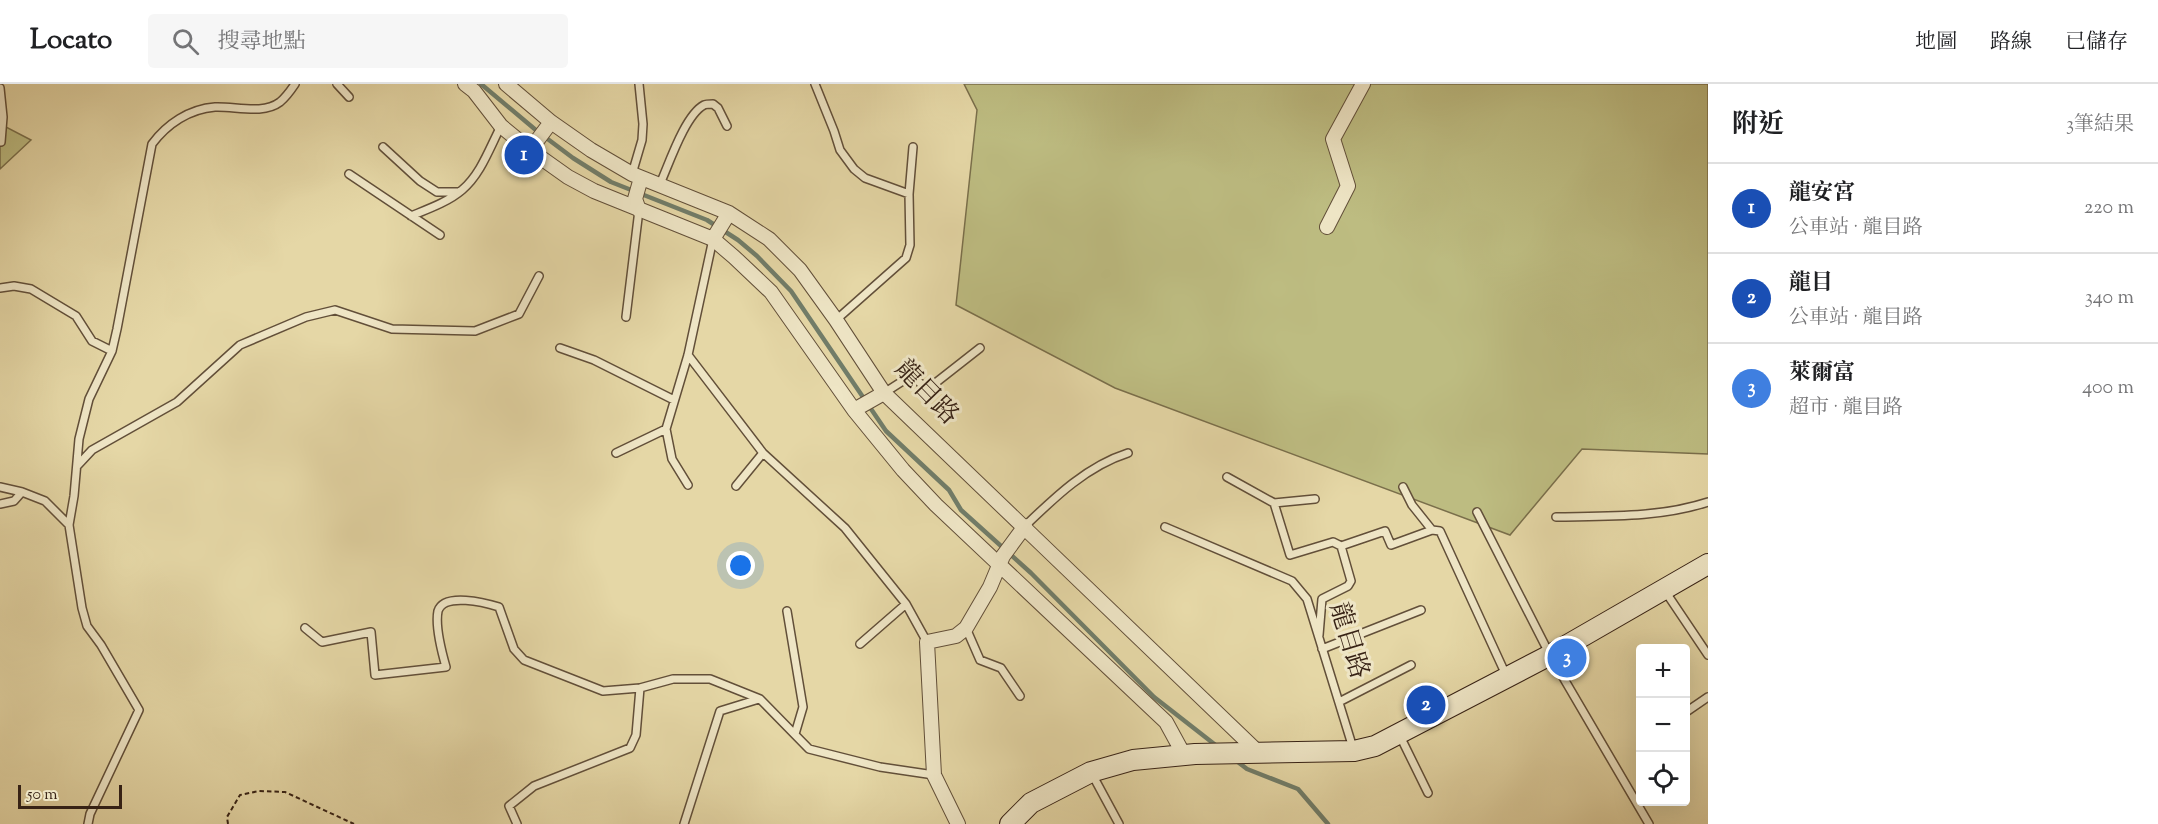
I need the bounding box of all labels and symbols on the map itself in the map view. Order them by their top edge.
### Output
pin: 1 [504,132,544,178]
street label: 龍目路 [886,352,966,434]
your location [726,551,755,580]
street label: 龍目路 [1319,598,1377,684]
pin: 3 [1548,636,1586,680]
pin: 2 [1406,682,1446,728]
scale bar [18,782,122,810]

